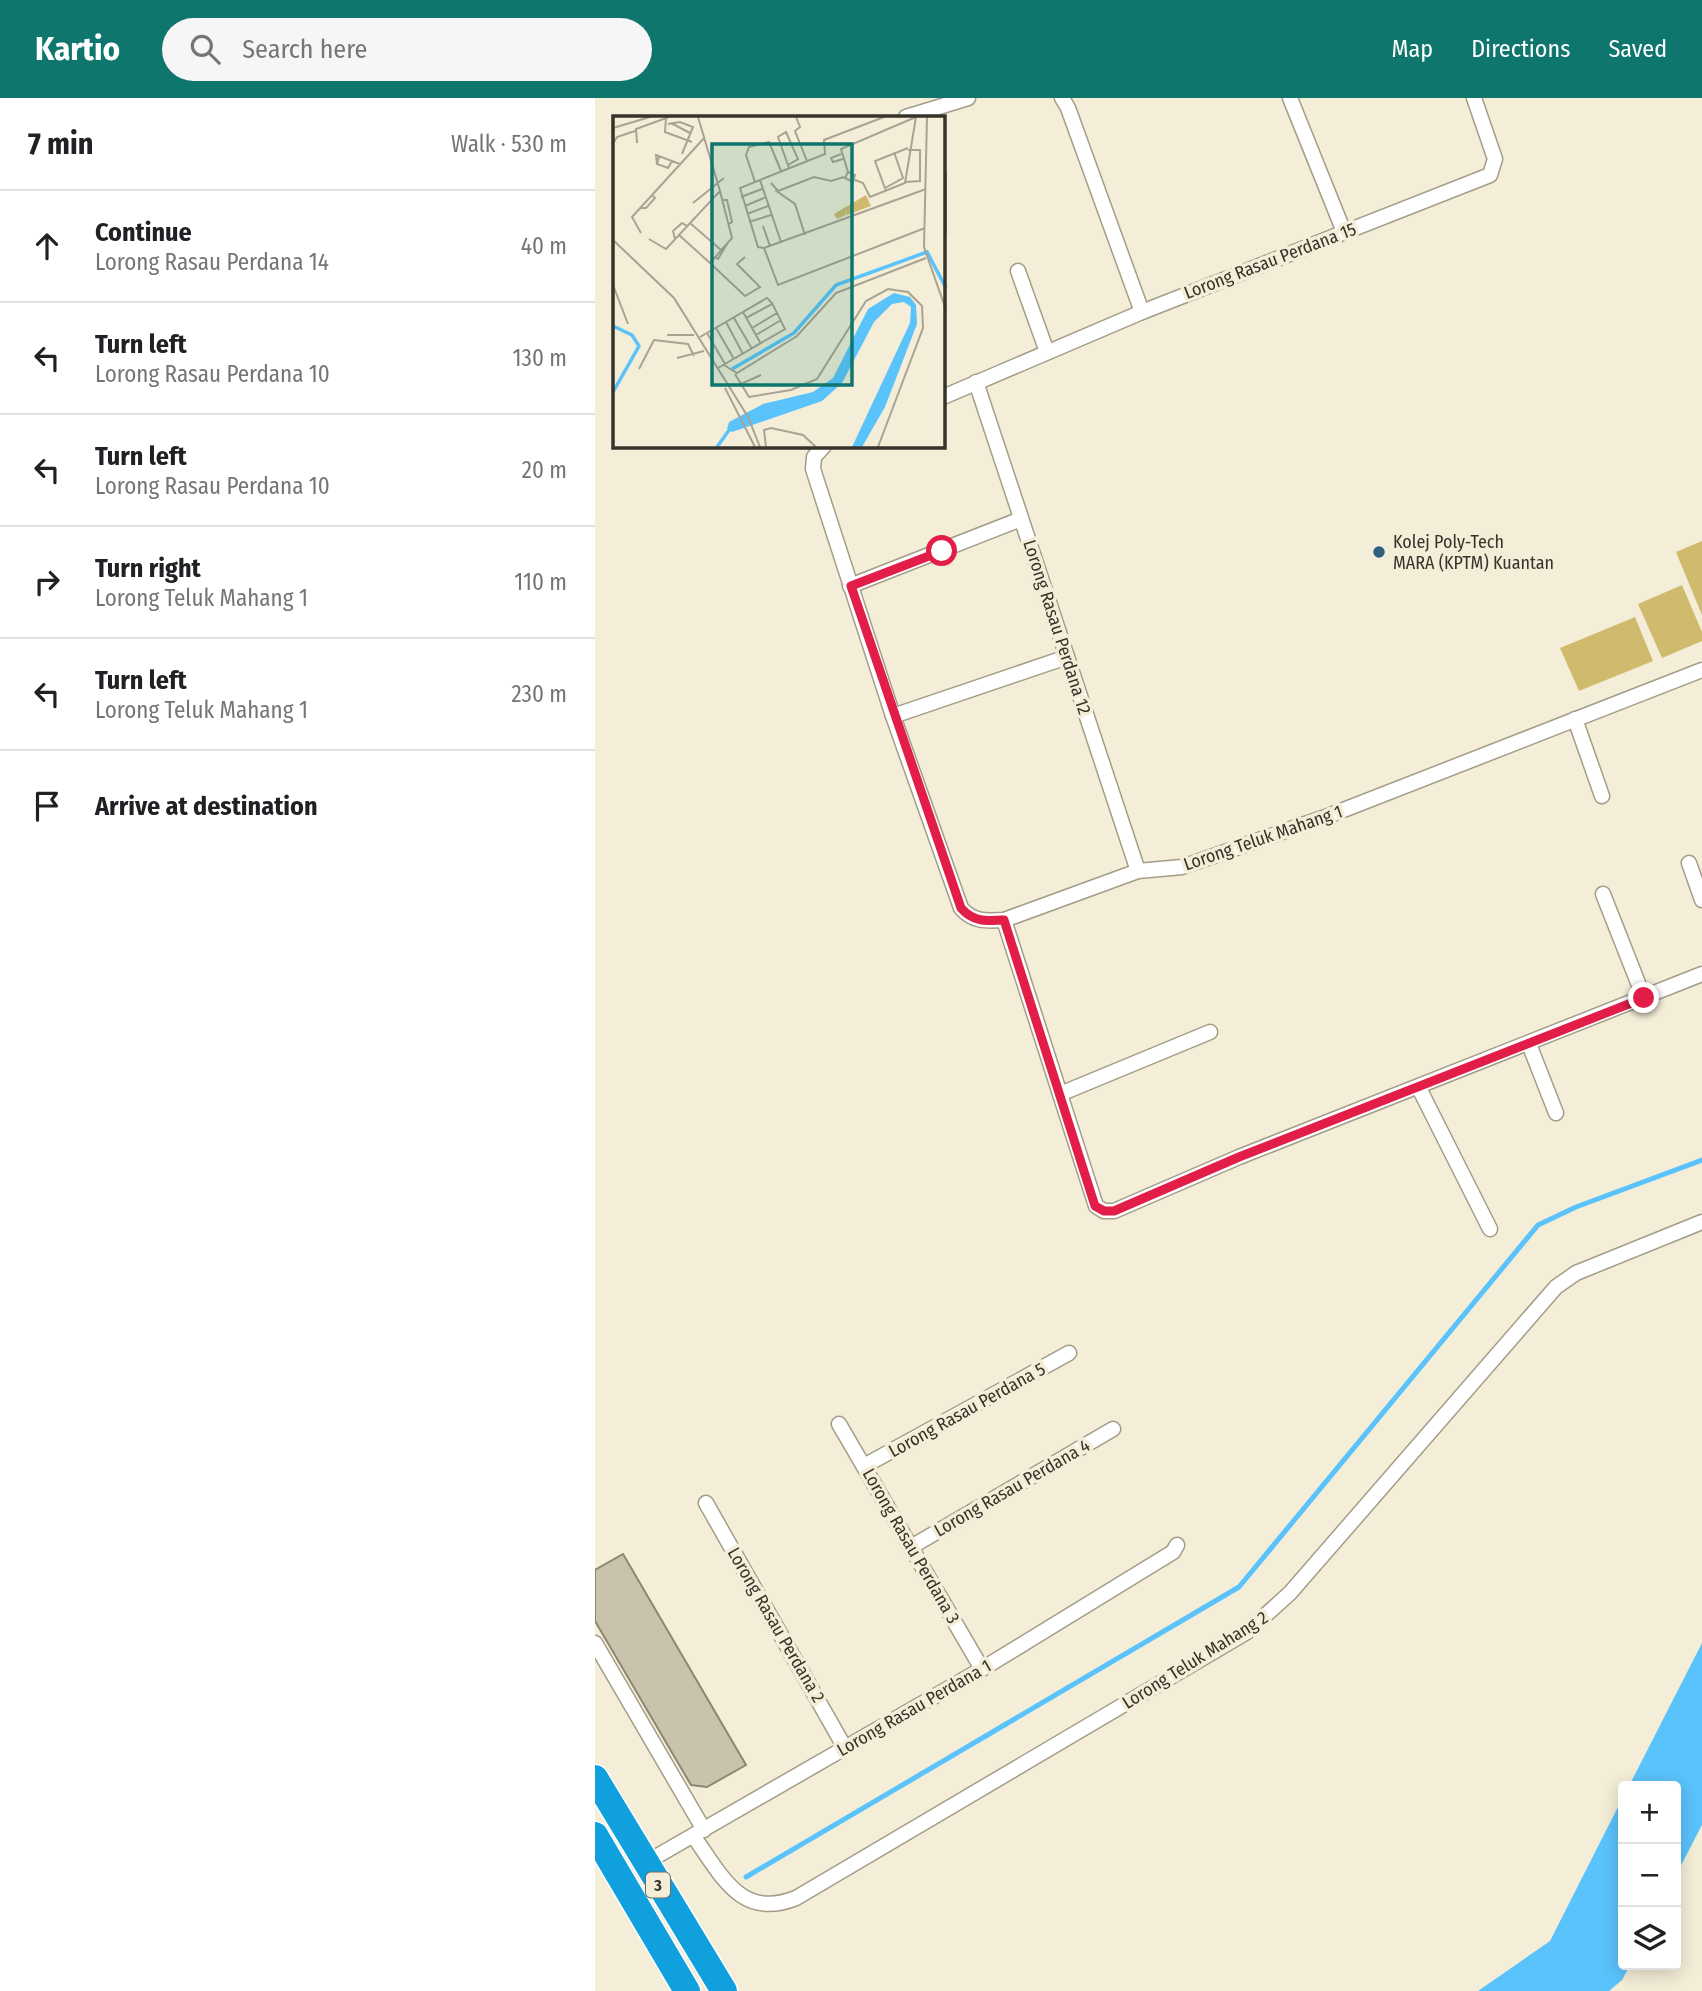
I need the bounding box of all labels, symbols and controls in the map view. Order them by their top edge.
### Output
search box [162,18,652,81]
text: Kartio [35,29,120,69]
icon: search [186,30,224,68]
text: Search here [242,34,367,65]
text: Map [1392,35,1433,63]
text: Directions [1471,35,1570,63]
text: Saved [1608,35,1667,63]
inset map [613,116,945,448]
text: 7 min [28,126,93,162]
text: Walk · 530 m [451,130,567,158]
text: Continue [95,217,192,248]
street label: Lorong Rasau Perdana 15 [1181,218,1359,304]
icon: ahead [28,227,66,265]
text: 40 m [521,232,567,260]
text: Lorong Rasau Perdana 14 [95,248,329,276]
text: Turn left [95,329,187,360]
icon: left [28,339,66,377]
text: 130 m [513,344,567,372]
text: Lorong Rasau Perdana 10 [95,360,330,388]
text: Turn left [95,441,187,472]
icon: left [28,451,66,489]
text: 20 m [522,456,567,484]
text: Lorong Rasau Perdana 10 [95,472,330,500]
place label: Kolej Poly-Tech MARA (KPTM) Kuantan [1393,531,1554,574]
route start [926,535,957,566]
street label: Lorong Rasau Perdana 12 [1018,537,1096,717]
marker: Kolej Poly-Tech MARA (KPTM) Kuantan [1371,544,1387,560]
text: Turn right [95,553,201,584]
icon: right [28,563,66,601]
text: 110 m [514,568,567,596]
text: Lorong Teluk Mahang 1 [95,584,308,612]
text: Turn left [95,665,187,696]
icon: left [28,675,66,713]
text: 230 m [511,680,567,708]
text: Lorong Teluk Mahang 1 [95,696,308,724]
icon: arrive [28,787,66,825]
text: Arrive at destination [95,791,318,822]
street label: Lorong Teluk Mahang 1 [1181,800,1345,876]
route end [1628,982,1659,1013]
street label: Lorong Rasau Perdana 5 [885,1358,1049,1462]
street label: Lorong Rasau Perdana 4 [930,1434,1094,1542]
street label: Lorong Rasau Perdana 3 [858,1465,964,1627]
street label: Lorong Rasau Perdana 2 [723,1544,829,1706]
street label: Lorong Teluk Mahang 2 [1118,1606,1272,1714]
street label: Lorong Rasau Perdana 1 [833,1655,995,1761]
map controls [1618,1781,1681,1970]
button: + [1618,1781,1681,1844]
button: − [1618,1844,1681,1907]
road number: 3 [646,1872,670,1898]
button: layers [1618,1907,1681,1970]

